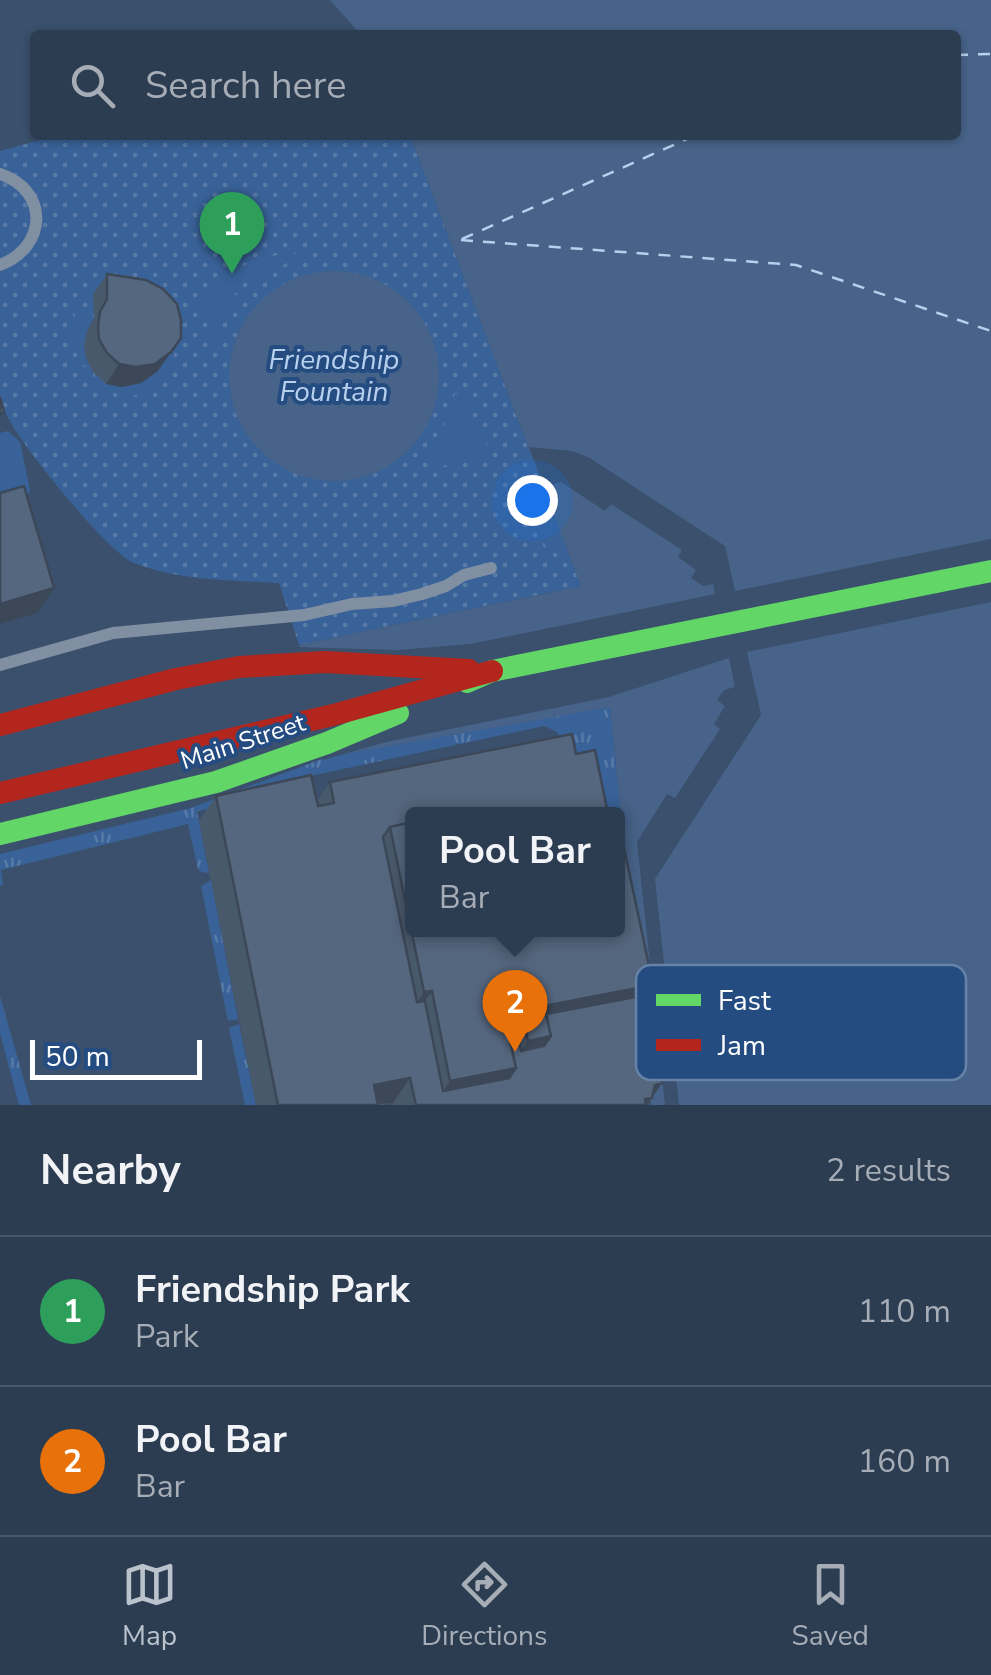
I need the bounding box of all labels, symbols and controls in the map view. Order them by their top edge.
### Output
search box [30,30,961,140]
icon: search [65,58,120,113]
text: Search here [145,60,346,111]
pin: 1 [200,192,264,274]
water label: Friendship Fountain [269,341,399,411]
your location [507,475,558,526]
street label: Main Street [176,706,310,778]
popup [405,807,625,937]
text: Pool Bar [439,825,591,876]
text: Bar [439,876,489,919]
legend [636,965,966,1080]
pin: 2 [482,970,548,1052]
text: Fast [718,982,771,1020]
text: Jam [717,1027,766,1065]
scale bar [30,1035,202,1080]
text: 50 m [45,1038,110,1076]
text: Nearby [40,1142,181,1199]
text: 2 results [826,1149,951,1192]
text: Friendship Park [135,1264,410,1315]
text: 1 [63,1290,82,1333]
text: 110 m [858,1290,951,1333]
text: Park [135,1315,199,1358]
text: Pool Bar [135,1414,287,1465]
text: 2 [63,1440,82,1483]
text: 160 m [858,1440,951,1483]
text: Bar [135,1465,185,1508]
tab: Map [122,1557,177,1655]
tab: Directions [421,1557,547,1655]
tab: Saved [792,1557,869,1655]

